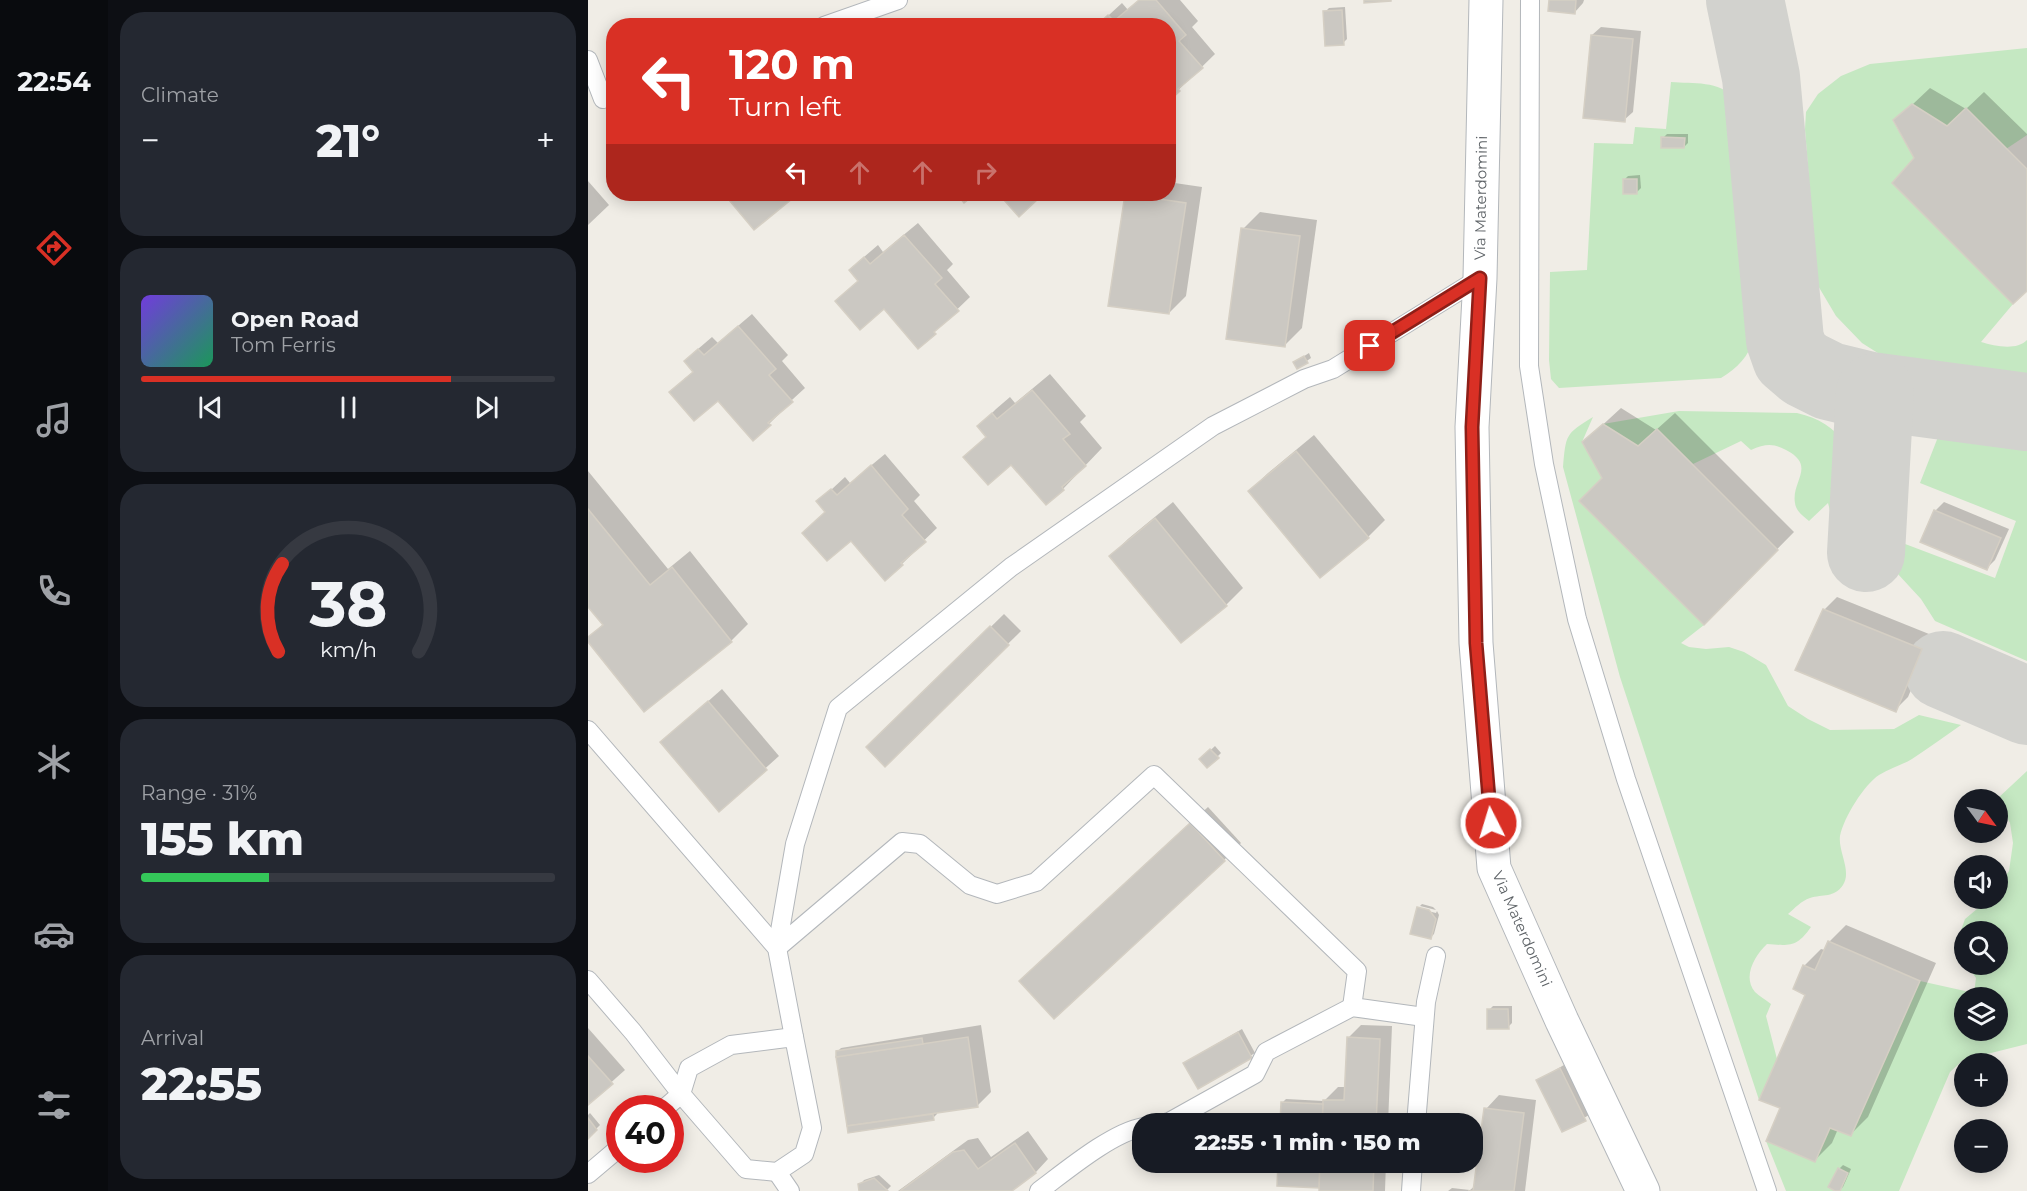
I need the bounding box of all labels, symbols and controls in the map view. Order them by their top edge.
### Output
text: 120 m [729,38,855,90]
icon: left [630,42,708,120]
text: 22:54 [17,65,91,98]
text: Climate [141,83,219,107]
text: Turn left [729,90,842,123]
text: 21° [316,113,380,168]
text: − [141,120,160,160]
text: + [536,120,555,160]
street label: Via Materdomini [1470,136,1491,260]
icon: left [780,156,813,189]
icon: ahead [843,156,876,189]
icon: ahead [906,156,939,189]
icon: right [969,156,1002,189]
icon: directions [33,227,75,269]
text: Open Road [231,306,359,333]
pin [1344,320,1395,371]
icon: arrive [1353,329,1386,362]
text: Tom Ferris [231,333,336,357]
icon: previous [194,391,227,424]
icon: pause [332,391,365,424]
icon: next [470,391,503,424]
icon: music [33,399,75,441]
text: 38 [308,567,387,643]
icon: phone [33,570,75,612]
text: km/h [319,637,377,663]
icon: climate [33,741,75,783]
text: Range · 31% [141,781,257,805]
north arrow [1954,789,2008,843]
map controls [1954,789,2008,1173]
position arrow [1459,791,1523,855]
text: 155 km [141,811,304,866]
button: sound [1954,855,2008,909]
street label: Via Materdomini [1488,868,1556,990]
icon: car [33,913,75,955]
button: search [1954,921,2008,975]
button: layers [1954,987,2008,1041]
text: Arrival [141,1026,204,1050]
button: + [1954,1053,2008,1107]
text: 22:55 [141,1056,262,1111]
icon: filters [33,1084,75,1126]
speed limit sign: 40 [606,1095,684,1173]
button: − [1954,1119,2008,1173]
text: 22:55 · 1 min · 150 m [1194,1129,1421,1156]

